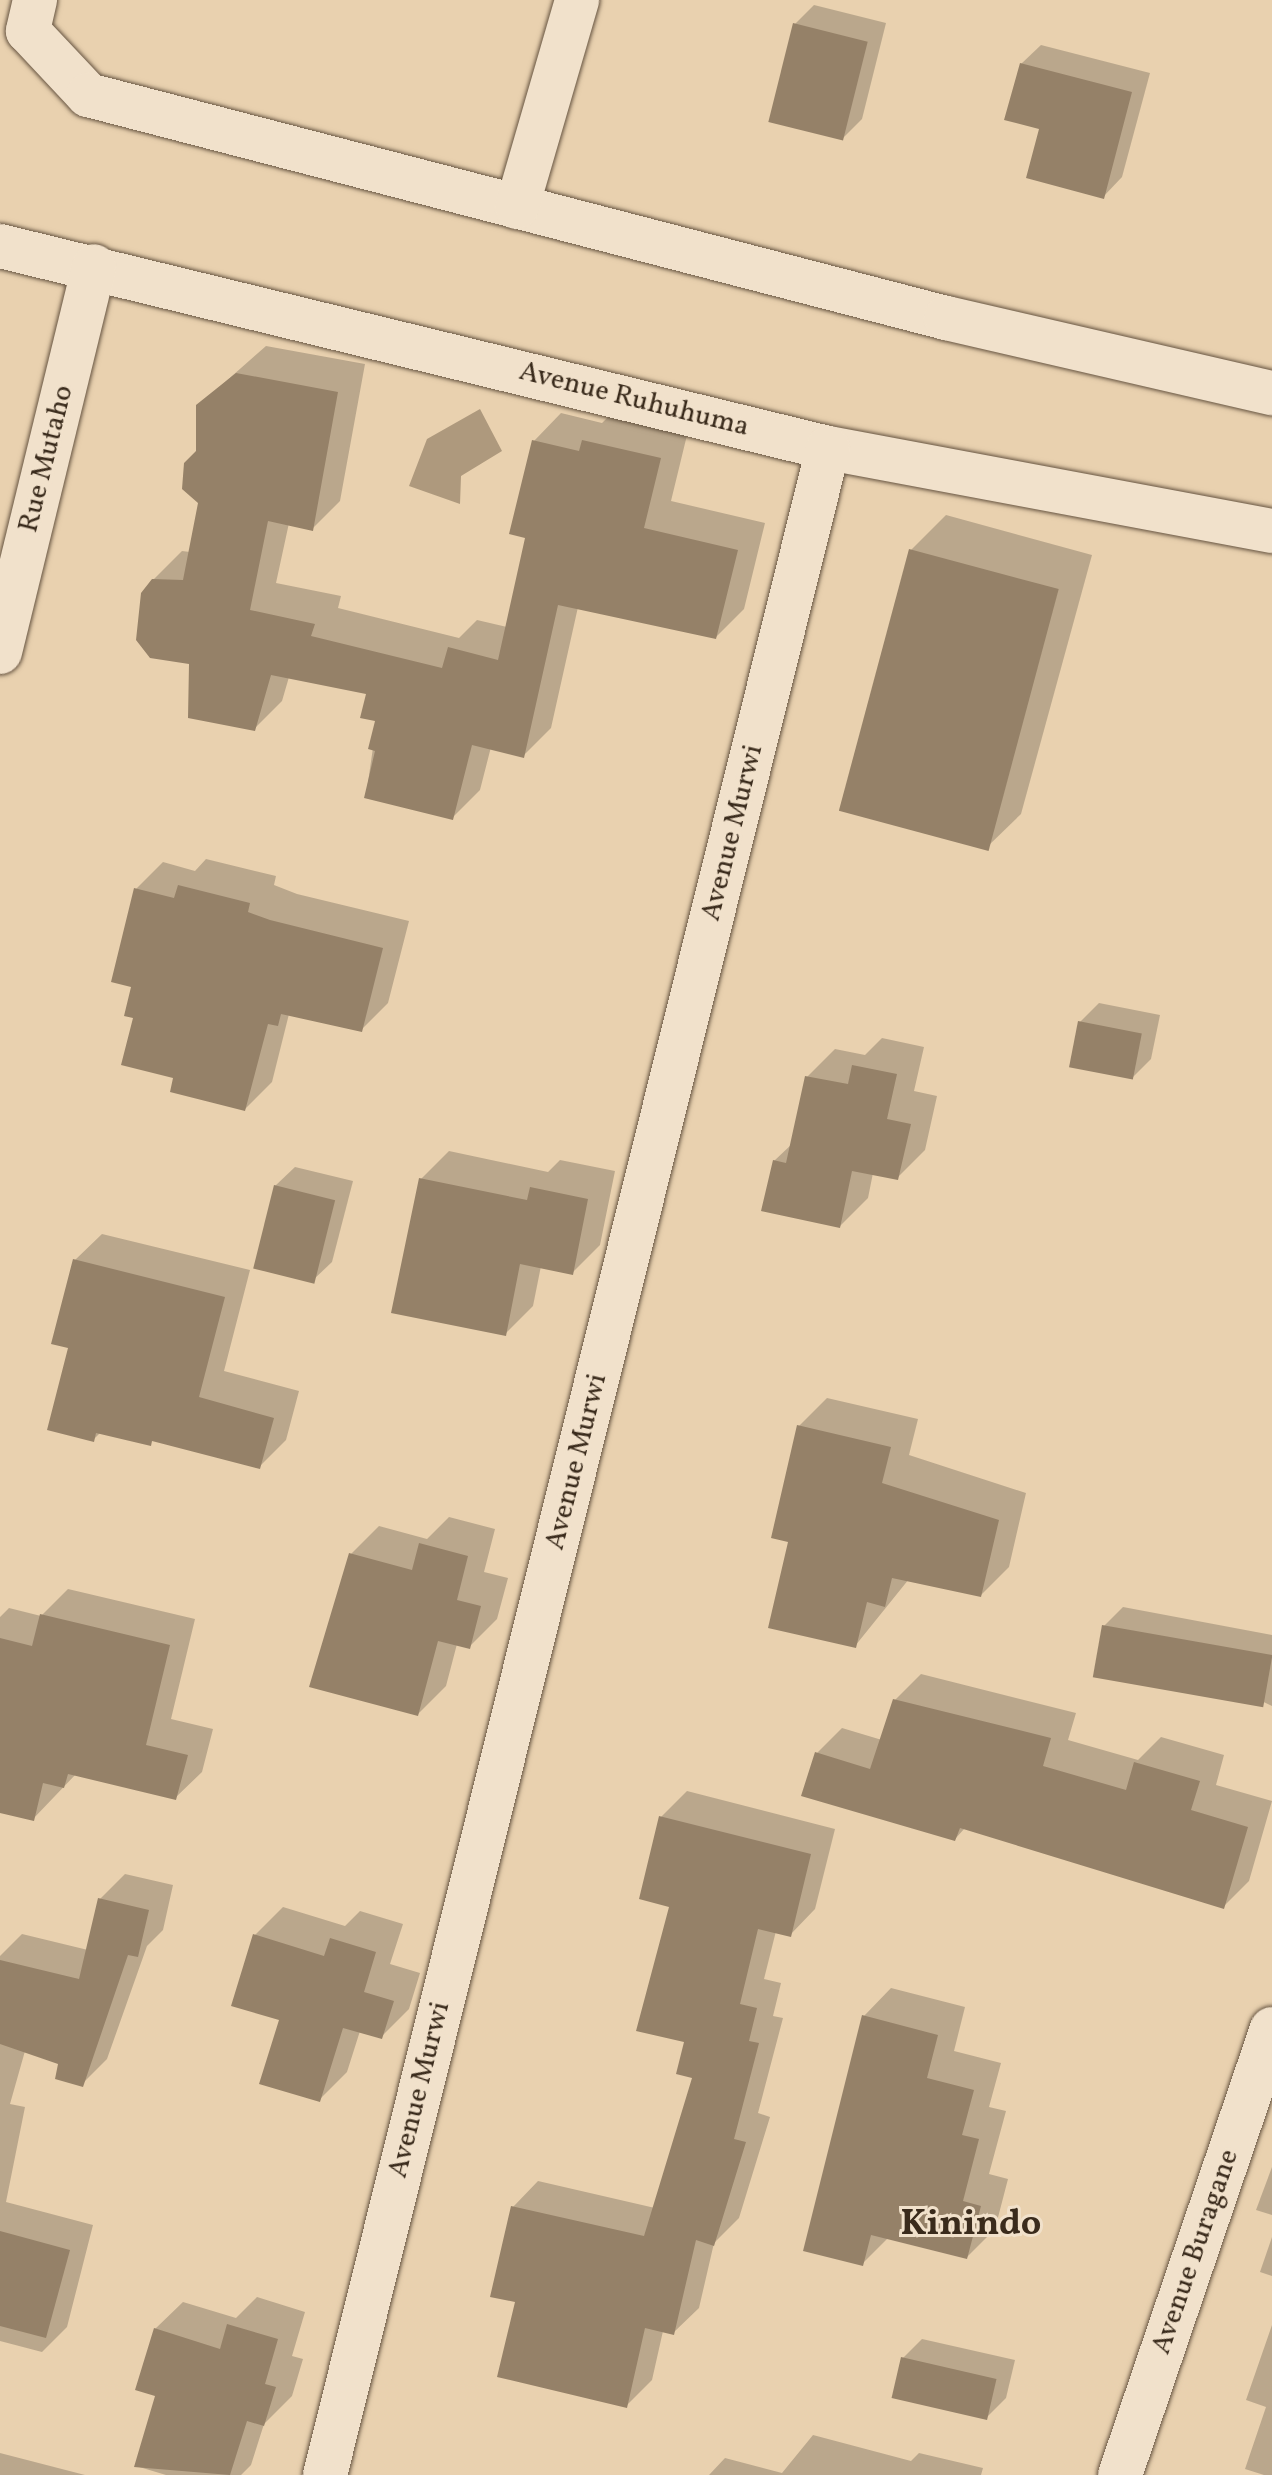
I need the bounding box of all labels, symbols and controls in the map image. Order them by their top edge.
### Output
street label: Avenue Ruhuhuma [516,355,752,445]
street label: Rue Mutaho [12,382,82,536]
street label: Avenue Murwi [695,741,771,925]
street label: Avenue Murwi [539,1370,615,1554]
street label: Avenue Murwi [382,1998,458,2182]
street label: Avenue Buragane [1145,2145,1247,2359]
district label: Kinindo [901,2204,1041,2248]

